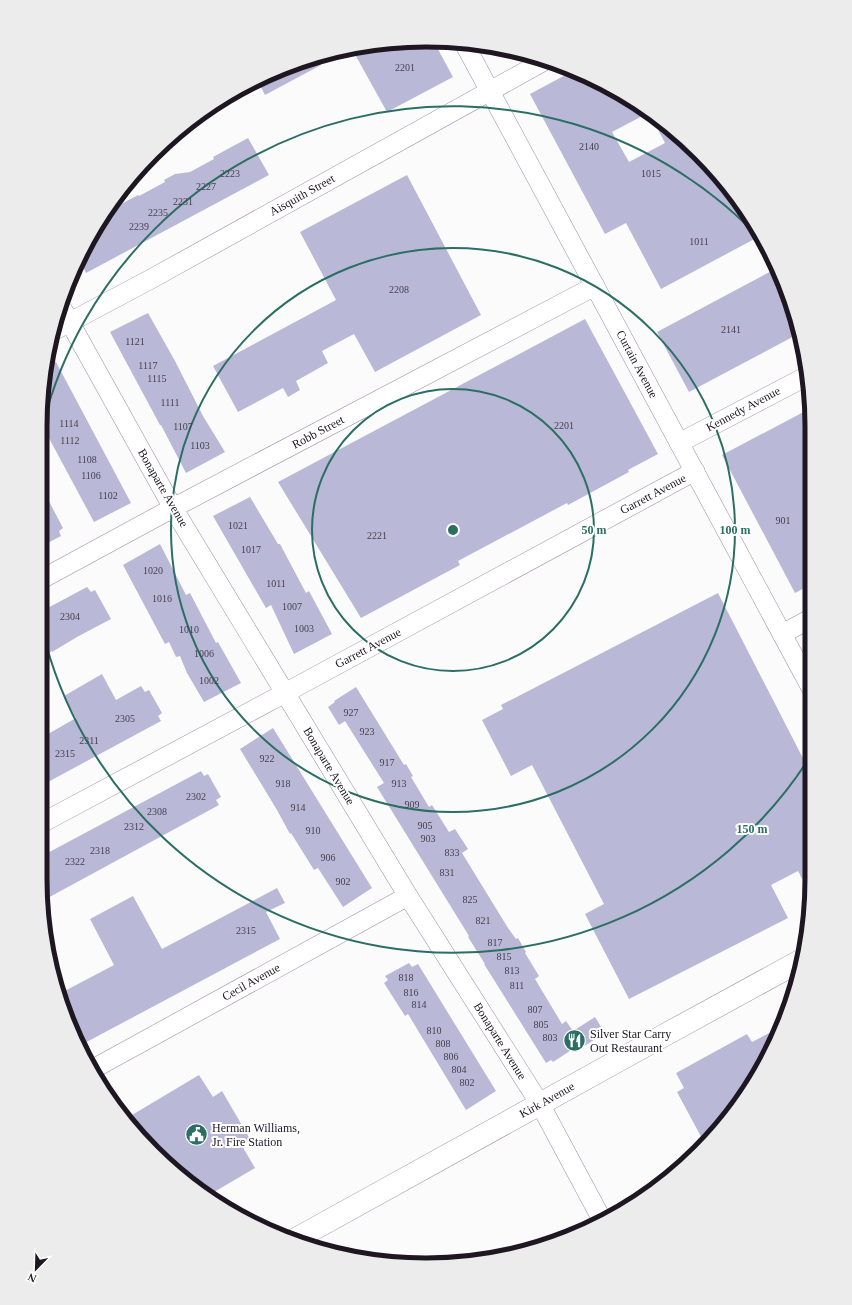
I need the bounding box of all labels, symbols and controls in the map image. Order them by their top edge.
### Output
house number: 2201 [395,62,415,73]
house number: 2140 [579,141,599,152]
house number: 2223 [220,168,240,179]
house number: 1015 [641,168,661,179]
street label: Aisquith Street [267,171,338,219]
house number: 2227 [196,181,216,192]
house number: 2231 [173,196,193,207]
house number: 2235 [148,207,168,218]
house number: 2239 [129,221,149,232]
house number: 1011 [689,236,709,247]
house number: 2208 [389,284,409,295]
house number: 2141 [721,324,741,335]
street label: Curtain Avenue [613,328,661,400]
house number: 1121 [125,336,145,347]
house number: 1117 [138,360,158,371]
house number: 1115 [147,373,167,384]
street label: Kennedy Avenue [703,384,783,434]
house number: 1111 [161,397,179,408]
street label: Robb Street [290,412,347,452]
house number: 1114 [59,418,79,429]
house number: 2201 [554,420,574,431]
house number: 1107 [173,421,193,432]
house number: 1112 [60,435,80,446]
house number: 1103 [190,440,210,451]
street label: Bonaparte Avenue [135,446,191,530]
house number: 1108 [77,454,97,465]
house number: 1106 [81,470,101,481]
street label: Garrett Avenue [618,471,688,517]
house number: 1102 [98,490,118,501]
house number: 901 [776,515,791,526]
house number: 1021 [228,520,248,531]
centre of rings [446,523,460,537]
text: 50 m [582,523,607,537]
text: 100 m [720,523,751,537]
house number: 2221 [367,530,387,541]
house number: 1017 [241,544,261,555]
house number: 1020 [143,565,163,576]
house number: 1011 [266,578,286,589]
house number: 1016 [152,593,172,604]
house number: 1007 [282,601,302,612]
house number: 2304 [60,611,80,622]
house number: 1003 [294,623,314,634]
house number: 1010 [179,624,199,635]
street label: Garrett Avenue [333,625,403,671]
house number: 1006 [194,648,214,659]
house number: 1002 [199,675,219,686]
house number: 927 [344,707,359,718]
house number: 2305 [115,713,135,724]
street label: Bonaparte Avenue [300,725,358,807]
house number: 923 [360,726,375,737]
house number: 2311 [79,735,99,746]
house number: 2315 [55,748,75,759]
house number: 922 [260,753,275,764]
house number: 917 [380,757,395,768]
house number: 918 [276,778,291,789]
house number: 913 [392,778,407,789]
house number: 2302 [186,791,206,802]
house number: 909 [405,799,420,810]
house number: 914 [291,802,306,813]
house number: 2308 [147,806,167,817]
house number: 905 [418,820,433,831]
house number: 2312 [124,821,144,832]
text: 150 m [737,822,768,836]
house number: 910 [306,825,321,836]
house number: 903 [421,833,436,844]
house number: 2318 [90,845,110,856]
house number: 833 [445,847,460,858]
house number: 906 [321,852,336,863]
house number: 2322 [65,856,85,867]
house number: 831 [440,867,455,878]
house number: 902 [336,876,351,887]
house number: 825 [463,894,478,905]
house number: 821 [476,915,491,926]
house number: 2315 [236,925,256,936]
house number: 817 [488,937,503,948]
house number: 815 [497,951,512,962]
street label: Cecil Avenue [220,960,282,1004]
house number: 813 [505,965,520,976]
house number: 818 [399,972,414,983]
house number: 811 [510,980,524,991]
house number: 816 [404,987,419,998]
house number: 814 [412,999,427,1010]
street label: Bonaparte Avenue [471,1000,529,1082]
house number: 807 [528,1004,543,1015]
house number: 805 [534,1019,549,1030]
house number: 810 [427,1025,442,1036]
place label: Silver Star Carry Out Restaurant [590,1027,671,1055]
restaurant icon: Silver Star Carry Out Restaurant [562,1028,588,1054]
house number: 803 [543,1032,558,1043]
house number: 808 [436,1038,451,1049]
house number: 806 [444,1051,459,1062]
house number: 804 [452,1064,467,1075]
house number: 802 [460,1077,475,1088]
street label: Kirk Avenue [517,1079,577,1121]
place label: Herman Williams, Jr. Fire Station [212,1121,300,1149]
public building icon: Herman Williams, Jr. Fire Station [183,1122,209,1148]
north arrow [16,1249,56,1289]
text: N [26,1271,38,1285]

